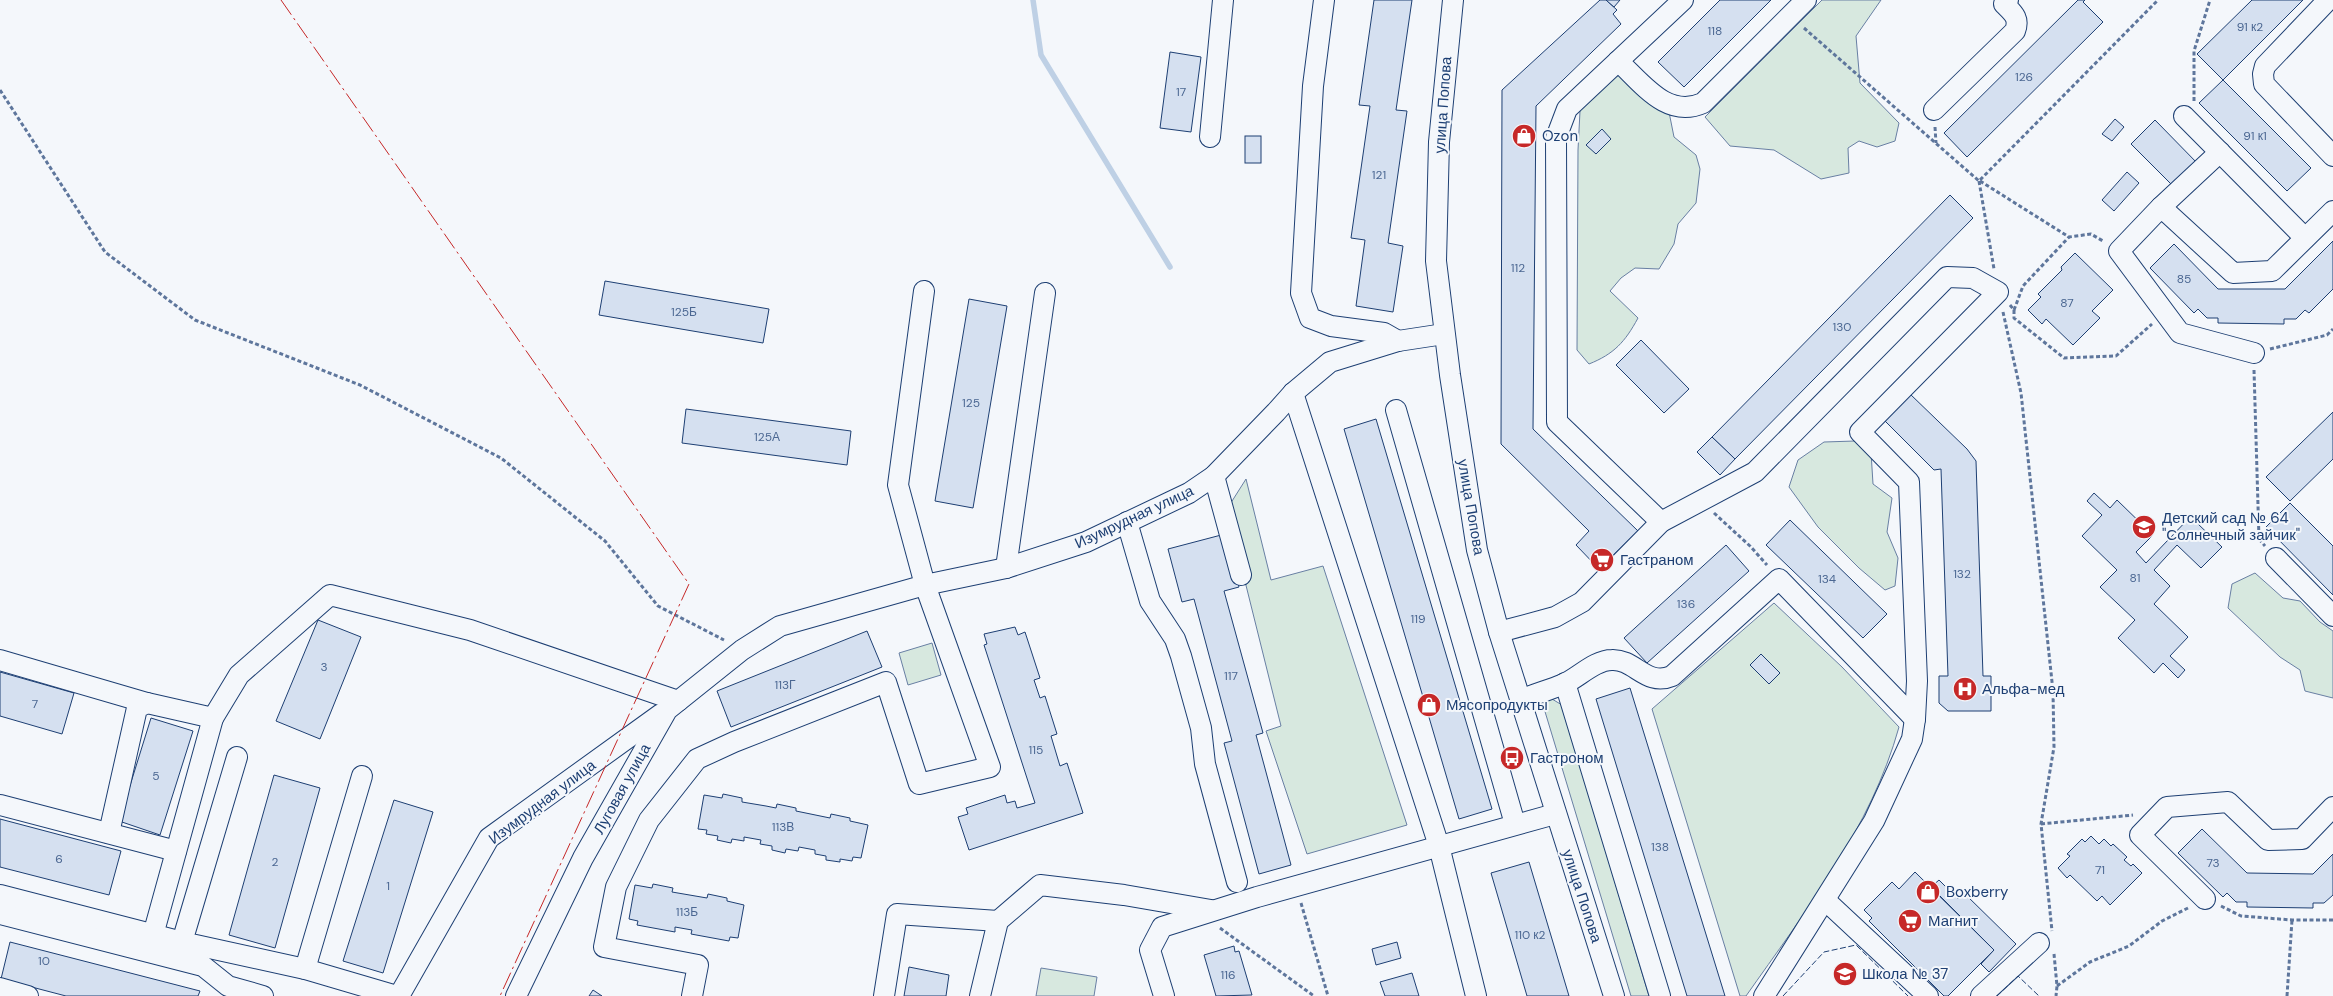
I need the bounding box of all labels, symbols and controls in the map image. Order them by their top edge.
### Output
house number: 91 к2 [2237,19,2263,35]
house number: 118 [1708,23,1722,39]
street label: улица Попова [1430,55,1456,154]
house number: 126 [2015,69,2033,85]
house number: 17 [1176,84,1186,100]
shop icon: Ozon [1511,123,1537,149]
place label: Ozon [1542,126,1578,146]
house number: 91 к1 [2243,128,2267,144]
house number: 121 [1372,167,1386,183]
house number: 112 [1511,260,1525,276]
house number: 85 [2177,271,2191,287]
house number: 87 [2060,295,2074,311]
house number: 125Б [671,304,697,320]
house number: 130 [1832,319,1852,335]
house number: 125 [962,395,980,411]
house number: 125А [754,429,780,445]
street label: улица Попова [1453,458,1489,557]
street label: Изумрудная улица [1071,480,1197,553]
place label: Детский сад № 64 "Солнечный зайчик" [2162,508,2300,545]
school or university icon: Детский сад № 64 "Солнечный зайчик" [2131,514,2157,540]
supermarket icon: Гастраном [1589,547,1615,573]
place label: Гастраном [1620,550,1694,570]
house number: 132 [1953,566,1971,582]
house number: 81 [2130,570,2140,586]
house number: 134 [1818,571,1836,587]
house number: 136 [1677,596,1695,612]
house number: 119 [1410,611,1426,627]
house number: 3 [320,659,328,675]
house number: 117 [1224,668,1238,684]
hospital icon: Альфа-мед [1952,676,1978,702]
house number: 113Г [774,677,796,693]
place label: Альфа-мед [1982,679,2065,699]
shop icon: Мясопродукты [1416,692,1442,718]
place label: Мясопродукты [1446,695,1548,715]
house number: 7 [32,696,38,712]
street label: Луговая улица [589,740,655,838]
house number: 115 [1029,742,1043,758]
bus stop icon: Гастроном [1499,745,1525,771]
place label: Гастроном [1530,748,1604,768]
street label: Изумрудная улица [484,755,600,849]
house number: 5 [152,768,160,784]
house number: 113В [772,819,794,835]
house number: 138 [1651,839,1669,855]
street label: улица Попова [1558,847,1607,946]
house number: 6 [55,851,63,867]
house number: 2 [272,854,279,870]
house number: 73 [2206,855,2220,871]
house number: 71 [2095,862,2105,878]
house number: 1 [386,878,390,894]
shop icon: Boxberry [1915,879,1941,905]
place label: Boxberry [1946,882,2009,902]
house number: 113Б [676,904,698,920]
supermarket icon: Магнит [1897,908,1923,934]
place label: Магнит [1928,911,1978,931]
house number: 110 к2 [1514,927,1546,943]
house number: 10 [38,953,50,969]
school or university icon: Школа № 37 [1832,961,1858,987]
place label: Школа № 37 [1862,964,1948,984]
house number: 116 [1220,967,1236,983]

